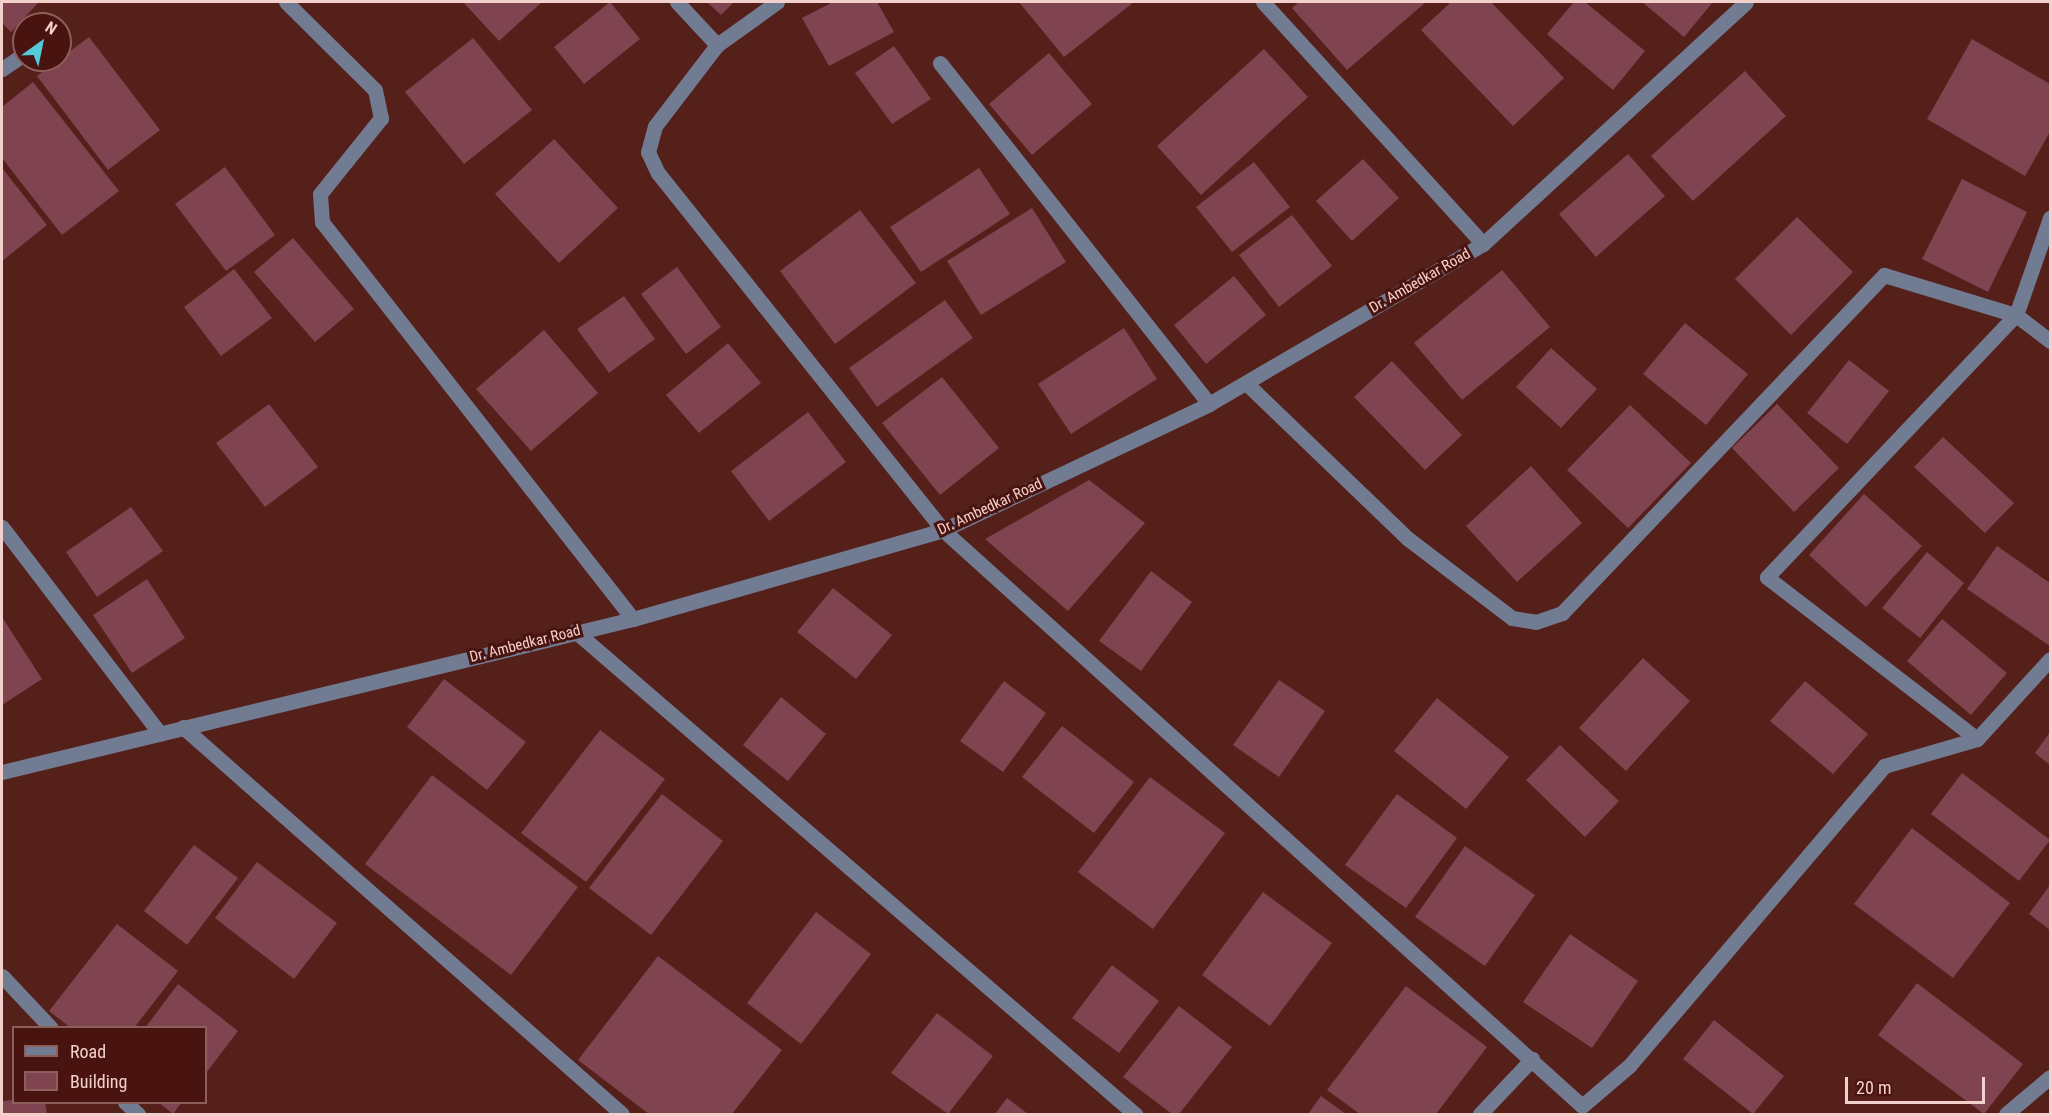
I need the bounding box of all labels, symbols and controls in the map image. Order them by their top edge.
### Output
north arrow [12,12,72,72]
text: N [42,18,60,39]
street label: Dr. Ambedkar Road [1366,245,1474,317]
street label: Dr. Ambedkar Road [935,475,1045,539]
street label: Dr. Ambedkar Road [468,622,582,666]
legend [12,1026,207,1104]
text: Road [70,1041,106,1062]
scale bar [1848,1065,1988,1103]
text: Building [70,1071,127,1092]
text: 20 m [1856,1077,1891,1098]

